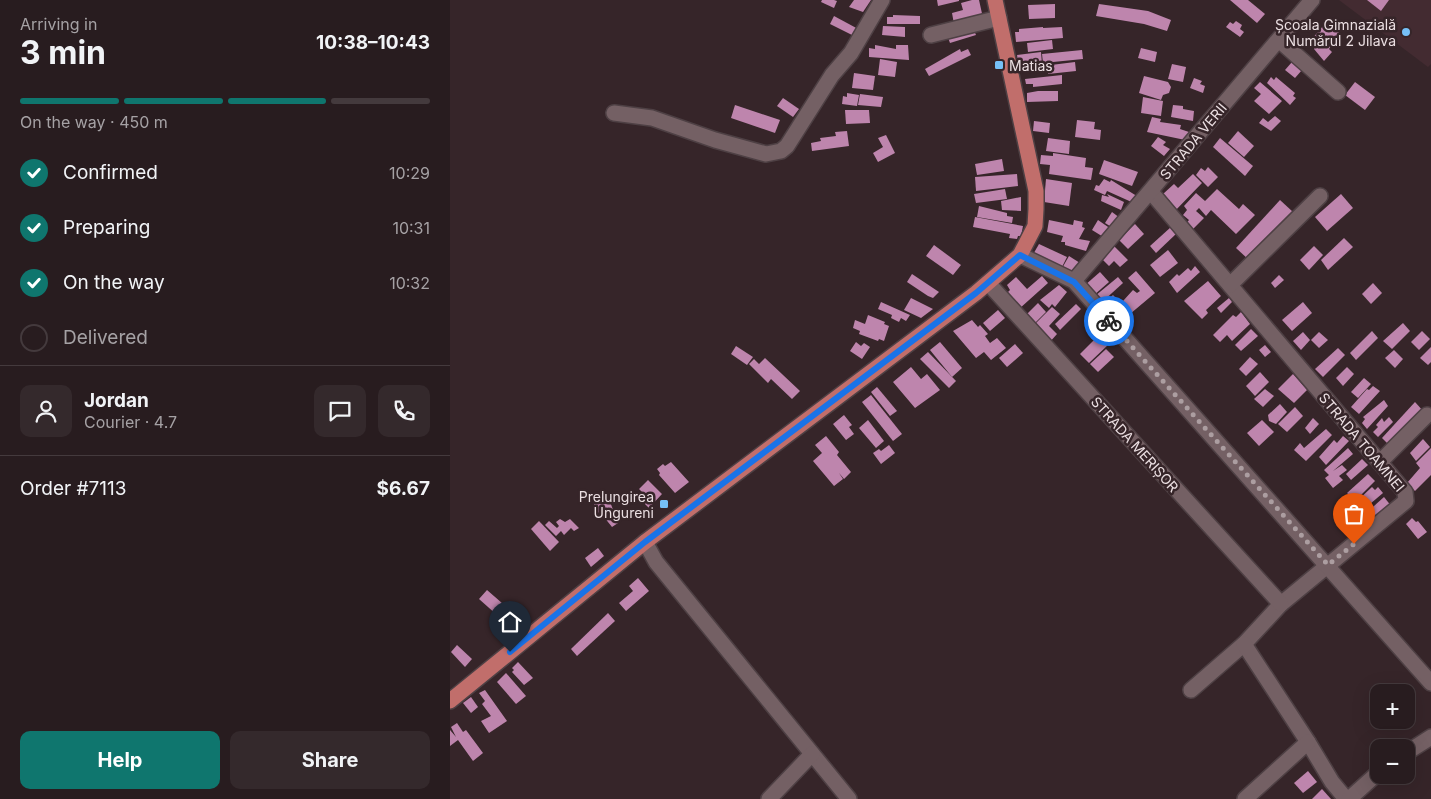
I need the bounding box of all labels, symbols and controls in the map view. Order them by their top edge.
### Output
text: Arriving in [20,14,97,34]
place label: Școala Gimnazială Numărul 2 Jilava [1275,16,1396,49]
marker: Școala Gimnazială Numărul 2 Jilava [1400,26,1412,38]
text: 10:38–10:43 [316,31,430,54]
text: 3 min [20,33,106,72]
place label: Matias [1009,57,1053,74]
marker: Matias [993,59,1005,71]
street label: STRADA VERII [1156,99,1230,183]
text: On the way · 450 m [20,112,168,132]
icon: check [20,159,48,187]
text: Confirmed [63,161,158,184]
text: 10:29 [389,163,430,183]
icon: check [20,214,48,242]
text: Preparing [63,216,150,239]
text: 10:31 [392,218,430,238]
icon: check [20,269,48,297]
text: On the way [63,271,165,294]
text: 10:32 [389,273,430,293]
courier [1084,296,1134,346]
icon: bike [1095,307,1123,335]
text: Delivered [63,326,148,349]
button: person [20,385,72,437]
button: chat [314,385,366,437]
button: phone [378,385,430,437]
text: Jordan [84,389,149,412]
street label: STRADA TOAMNEI [1316,389,1408,495]
street label: STRADA MERIȘOR [1087,393,1182,496]
text: Courier · 4.7 [84,412,177,432]
text: Order #7113 [20,477,127,500]
text: $6.67 [377,477,430,500]
place label: Prelungirea Ungureni [579,488,654,521]
pin [1333,493,1375,544]
marker: Prelungirea Ungureni [658,498,670,510]
icon: bag [1340,500,1368,528]
pin [489,601,531,652]
icon: home [496,608,524,636]
map controls [1370,684,1415,784]
button: + [1370,684,1415,729]
button: Help [20,731,220,789]
button: Share [230,731,430,789]
button: − [1370,739,1415,784]

